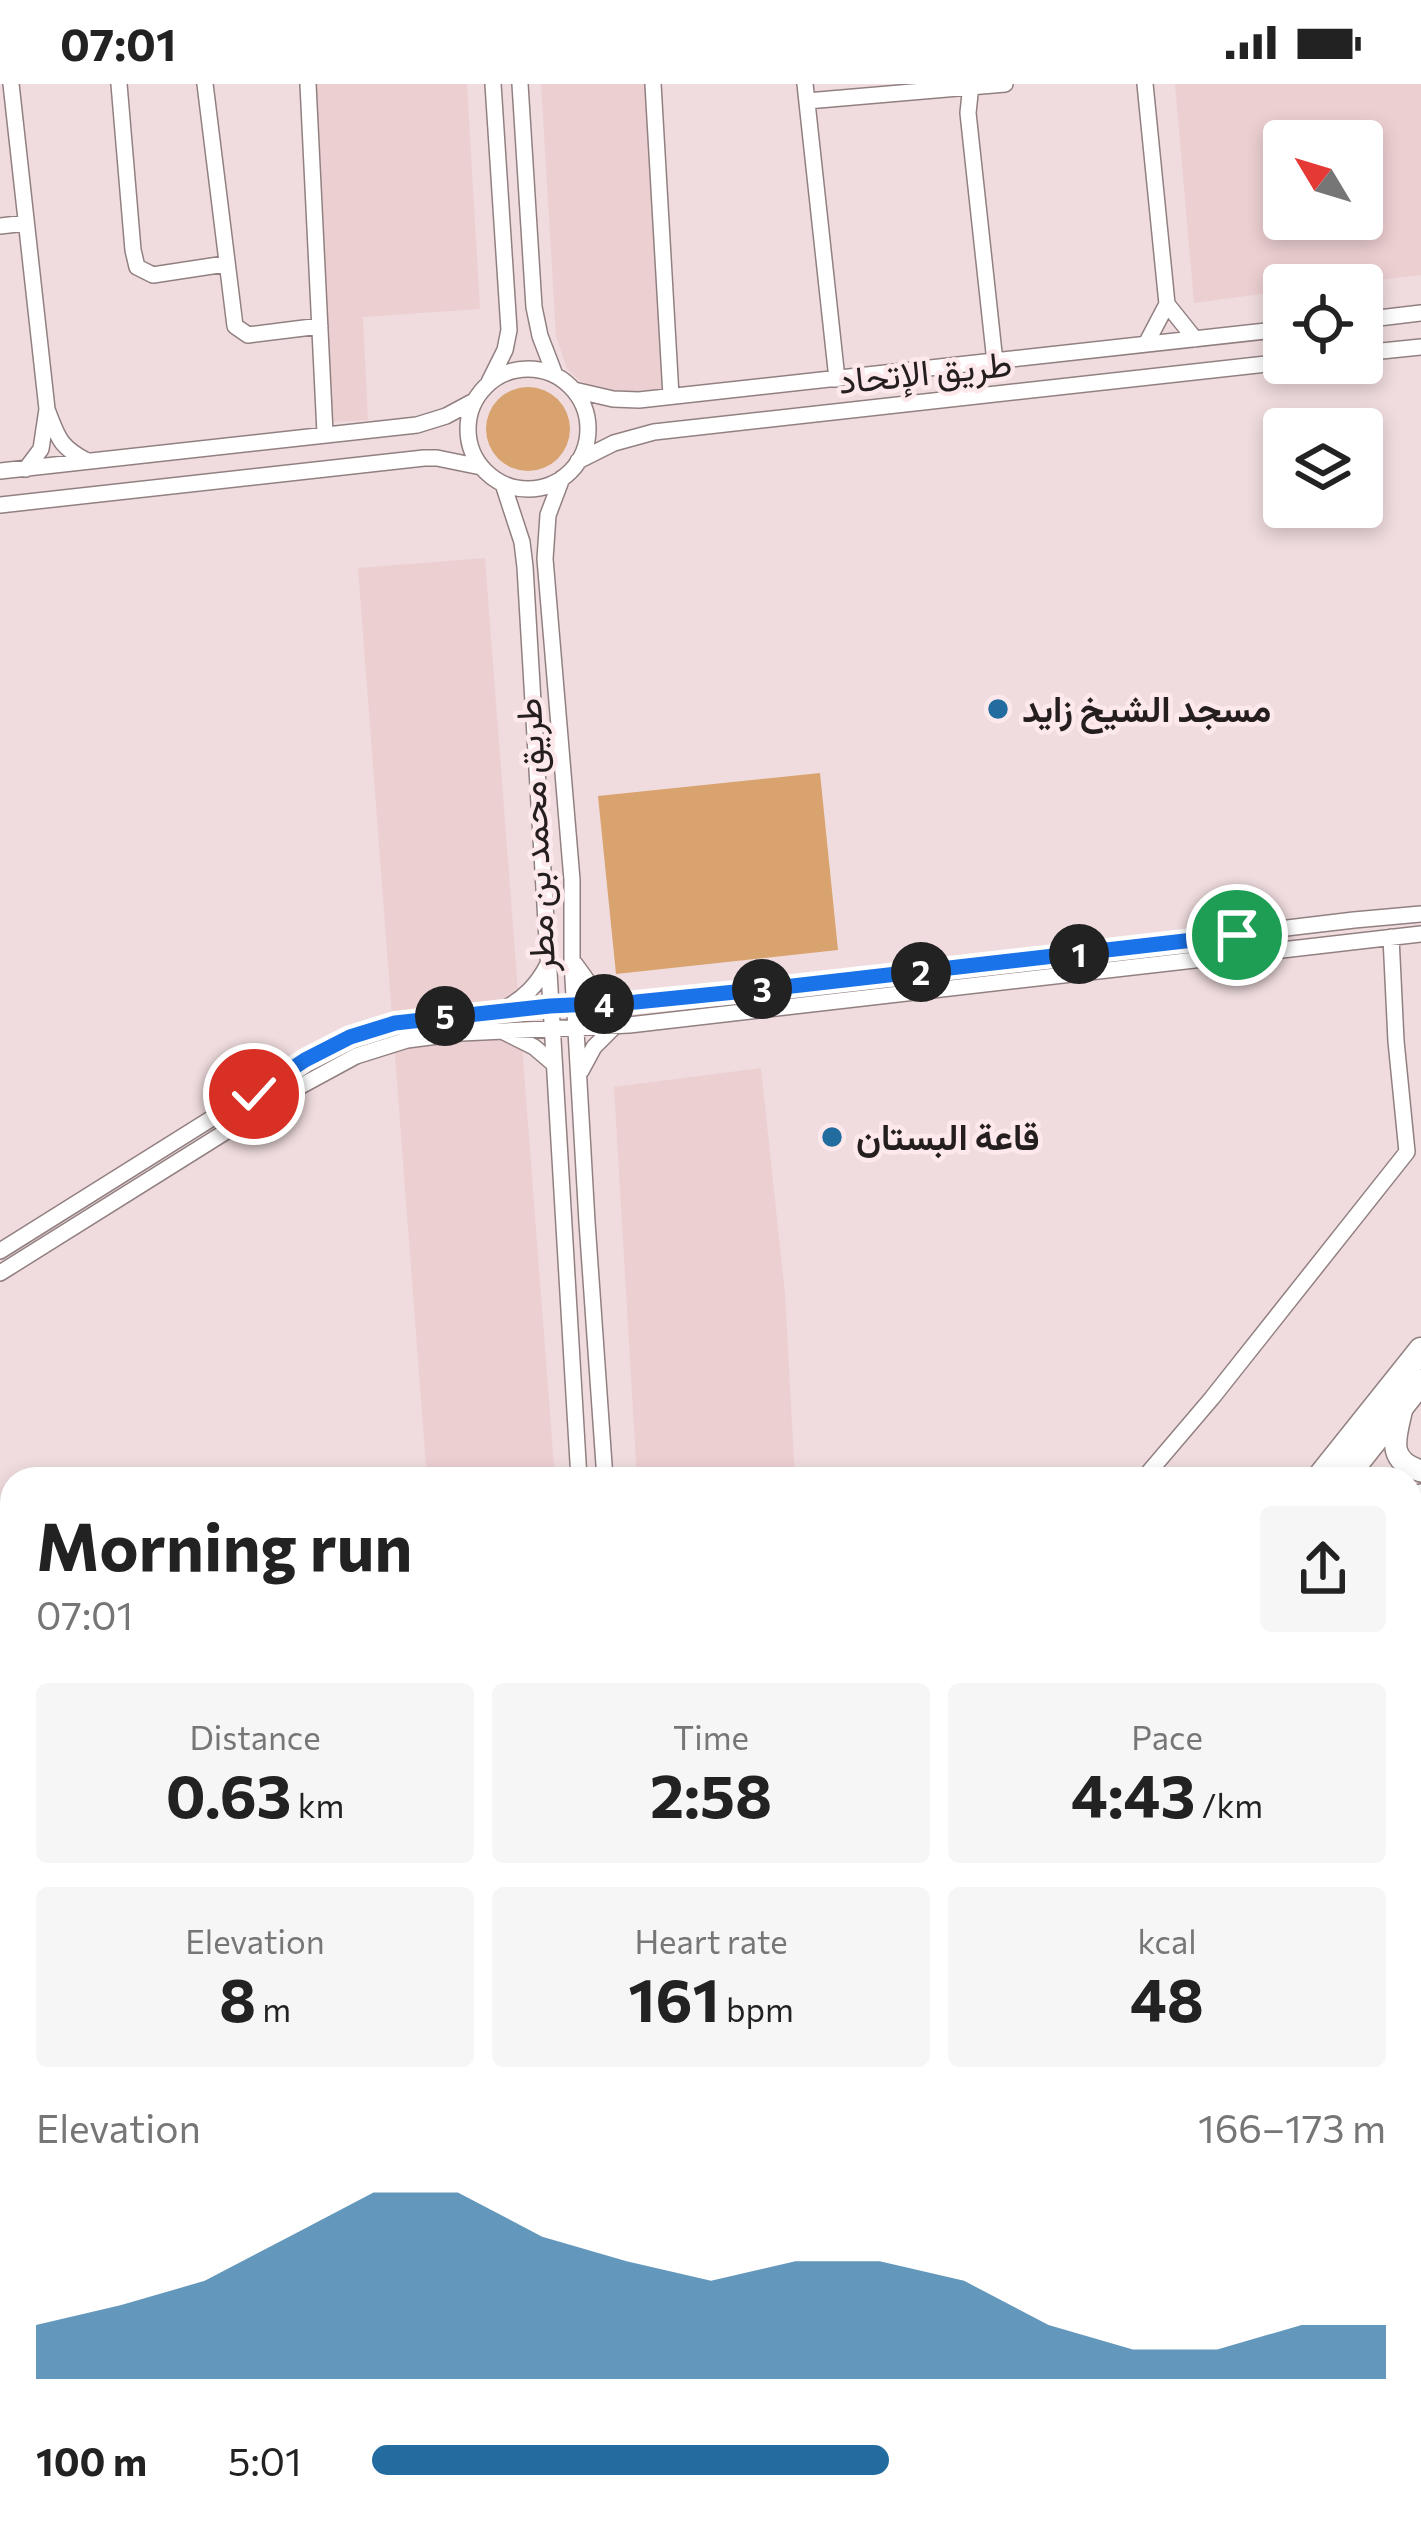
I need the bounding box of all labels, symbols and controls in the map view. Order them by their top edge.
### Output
text: 07:01 [60,15,176,70]
north arrow [1263,120,1383,240]
map controls [1263,120,1383,528]
button: locate [1263,264,1383,384]
street label: طريق اﻹتحاد [836,339,1014,405]
button: layers [1263,408,1383,528]
place label: مسجد الشيخ زايد [1022,685,1271,734]
marker: مسجد الشيخ زايد [985,696,1011,722]
street label: طريق محمد بن مطر [504,697,565,974]
pin [1186,884,1288,986]
icon: arrive [1204,902,1270,968]
pin: 1 [1049,924,1109,984]
text: 1 [1072,933,1086,974]
pin: 2 [891,942,951,1002]
text: 2 [912,951,930,992]
pin: 3 [732,959,792,1019]
text: 3 [752,968,772,1009]
pin: 4 [574,974,634,1034]
text: 4 [594,983,614,1024]
pin: 5 [415,986,475,1046]
text: 5 [435,995,455,1036]
pin [203,1043,305,1145]
icon: check [221,1061,287,1127]
place label: قاعة البستان [856,1113,1040,1159]
marker: قاعة البستان [819,1124,845,1150]
text: Morning run [36,1504,413,1585]
button: share [1260,1506,1386,1632]
text: 07:01 [36,1590,133,1638]
text: Distance [189,1716,321,1757]
text: Time [673,1716,749,1757]
text: Pace [1131,1716,1203,1757]
text: 0.63 [166,1757,291,1830]
text: 2:58 [650,1757,772,1830]
text: 4:43 [1071,1757,1195,1830]
text: km [291,1784,344,1825]
text: /km [1195,1784,1263,1825]
text: Elevation [185,1920,325,1961]
text: Heart rate [634,1920,788,1961]
text: kcal [1137,1920,1197,1961]
text: 8 [219,1961,256,2034]
text: 161 [628,1961,720,2034]
text: 48 [1130,1961,1204,2034]
text: m [256,1988,291,2029]
text: bpm [720,1988,794,2029]
text: Elevation [36,2103,201,2151]
text: 166–173 m [1198,2103,1386,2151]
text: 100 m [36,2436,147,2484]
text: 5:01 [228,2436,302,2484]

